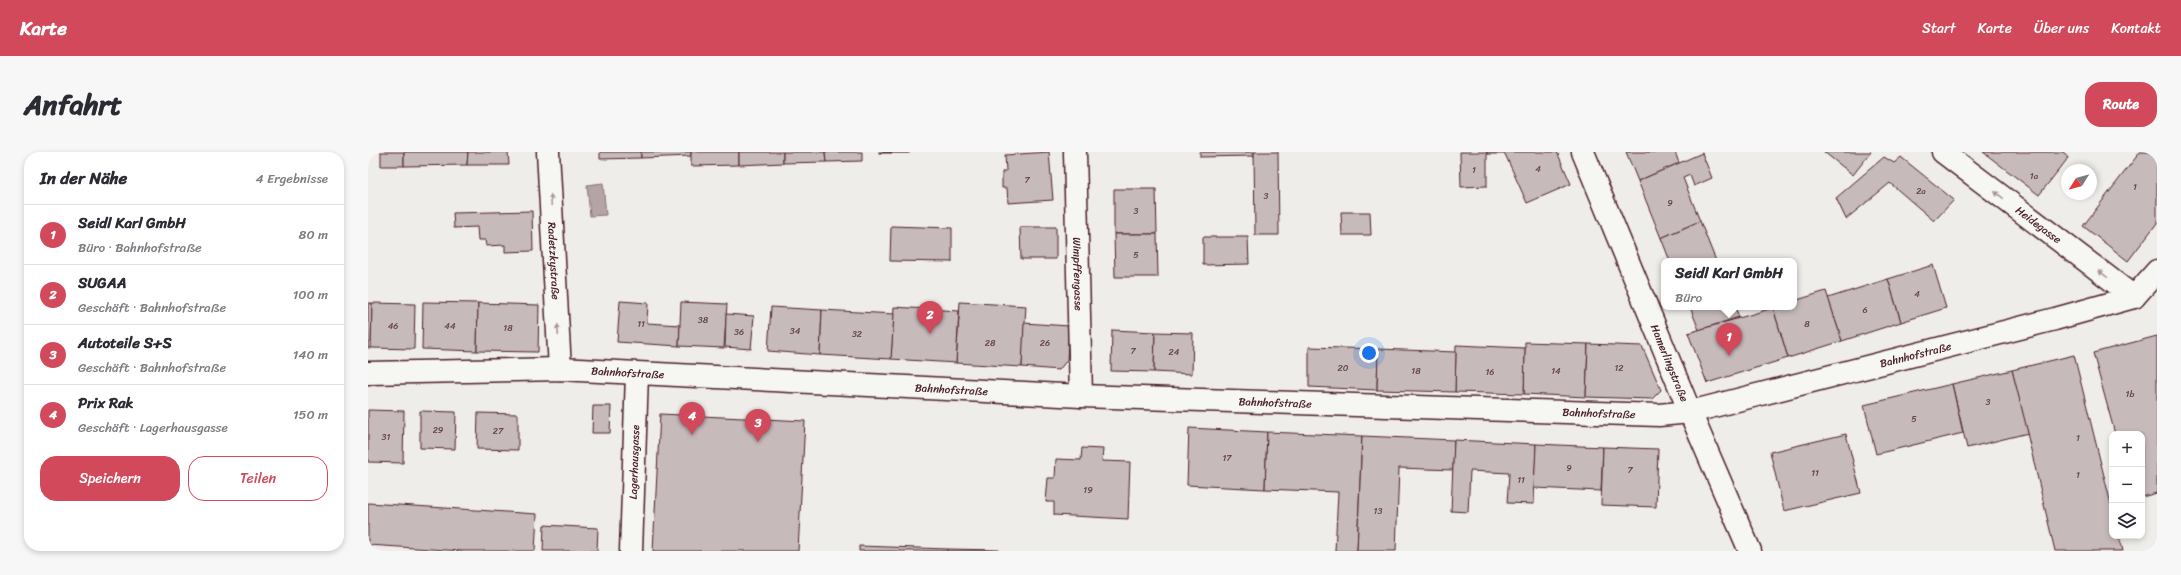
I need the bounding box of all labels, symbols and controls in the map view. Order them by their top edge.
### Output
text: Karte [20,12,67,45]
text: Start [1922,16,1955,41]
text: Karte [1977,16,2012,41]
text: Über uns [2034,16,2089,41]
text: Kontakt [2111,16,2161,41]
text: Anfahrt [24,80,122,129]
button: Route [2085,82,2157,127]
house number: 4 [1535,161,1541,177]
house number: 1 [1472,162,1476,178]
text: In der Nähe [40,163,127,193]
north arrow [2061,164,2097,200]
text: 4 Ergebnisse [256,167,328,190]
house number: 1a [2030,168,2039,184]
house number: 7 [1024,172,1030,188]
house number: 1 [2133,179,2137,195]
house number: 2a [1916,183,1926,199]
house number: 3 [1264,188,1269,204]
one-way arrow [1994,190,2005,199]
one-way arrow [547,194,554,206]
house number: 9 [1667,195,1673,211]
street label: Heidegasse [2011,201,2066,249]
house number: 3 [1134,203,1139,219]
text: Seidl Karl GmbH [78,210,186,236]
street label: Radetzkystraße [542,221,565,301]
text: 1 [50,223,56,246]
text: 80 m [299,223,328,246]
text: Büro · Bahnhofstraße [78,236,202,259]
street label: Wimpffengasse [1067,237,1088,311]
house number: 5 [1133,247,1139,263]
popup [1661,258,1797,310]
text: Seidl Karl GmbH [1675,260,1783,286]
one-way arrow [2097,269,2108,278]
text: SUGAA [78,270,126,296]
text: 2 [49,283,57,306]
text: 100 m [293,283,328,306]
text: Büro [1675,286,1702,309]
house number: 4 [1914,286,1920,302]
text: Geschäft · Bahnhofstraße [78,296,226,319]
pin: 2 [917,301,943,334]
house number: 6 [1862,302,1868,318]
house number: 38 [698,312,709,328]
house number: 11 [637,316,645,332]
house number: 8 [1804,316,1810,332]
house number: 46 [388,318,398,334]
house number: 44 [444,318,456,334]
house number: 18 [503,320,513,336]
street label: Hamerlingstraße [1645,321,1694,405]
house number: 34 [790,323,801,339]
pin: 1 [1716,323,1742,356]
one-way arrow [554,324,561,336]
house number: 36 [734,324,744,340]
house number: 32 [852,326,862,342]
text: Autoteile S+S [78,330,172,356]
house number: 28 [985,335,996,351]
house number: 26 [1040,335,1050,351]
street label: Bahnhofstraße [1878,337,1954,373]
text: 3 [49,343,57,366]
text: 140 m [293,343,328,366]
house number: 7 [1130,343,1136,359]
your location [1359,343,1379,363]
house number: 24 [1169,344,1180,360]
text: Geschäft · Bahnhofstraße [78,356,226,379]
house number: 20 [1338,360,1349,376]
house number: 12 [1614,360,1624,376]
street label: Bahnhofstraße [591,362,665,384]
house number: 18 [1411,363,1421,379]
house number: 14 [1551,363,1561,379]
house number: 16 [1486,364,1494,380]
street label: Bahnhofstraße [914,378,989,401]
house number: 1b [2126,386,2134,402]
text: Prix Rak [78,390,134,416]
street label: Bahnhofstraße [1238,392,1312,414]
house number: 3 [1986,394,1991,410]
pin: 4 [679,402,705,435]
text: 4 [49,403,57,426]
text: 150 m [293,403,328,426]
street label: Bahnhofstraße [1562,403,1636,424]
pin: 3 [745,409,771,442]
house number: 5 [1911,411,1917,427]
text: Geschäft · Lagerhausgasse [78,416,228,439]
house number: 29 [433,422,444,438]
house number: 27 [493,423,504,439]
street label: Lagerhausgasse [624,424,645,500]
house number: 31 [382,429,391,445]
house number: 1 [2076,430,2080,446]
map controls [2109,431,2145,539]
button: + [2109,431,2145,467]
house number: 17 [1222,450,1232,466]
button: Speichern [40,456,180,501]
button: Teilen [188,456,328,501]
house number: 9 [1566,460,1572,476]
house number: 7 [1627,462,1633,478]
house number: 11 [1811,465,1819,481]
house number: 1 [2076,467,2080,483]
button: − [2109,467,2145,503]
house number: 11 [1517,472,1525,488]
house number: 19 [1083,482,1093,498]
house number: 13 [1374,503,1382,519]
button: layers [2109,503,2145,539]

